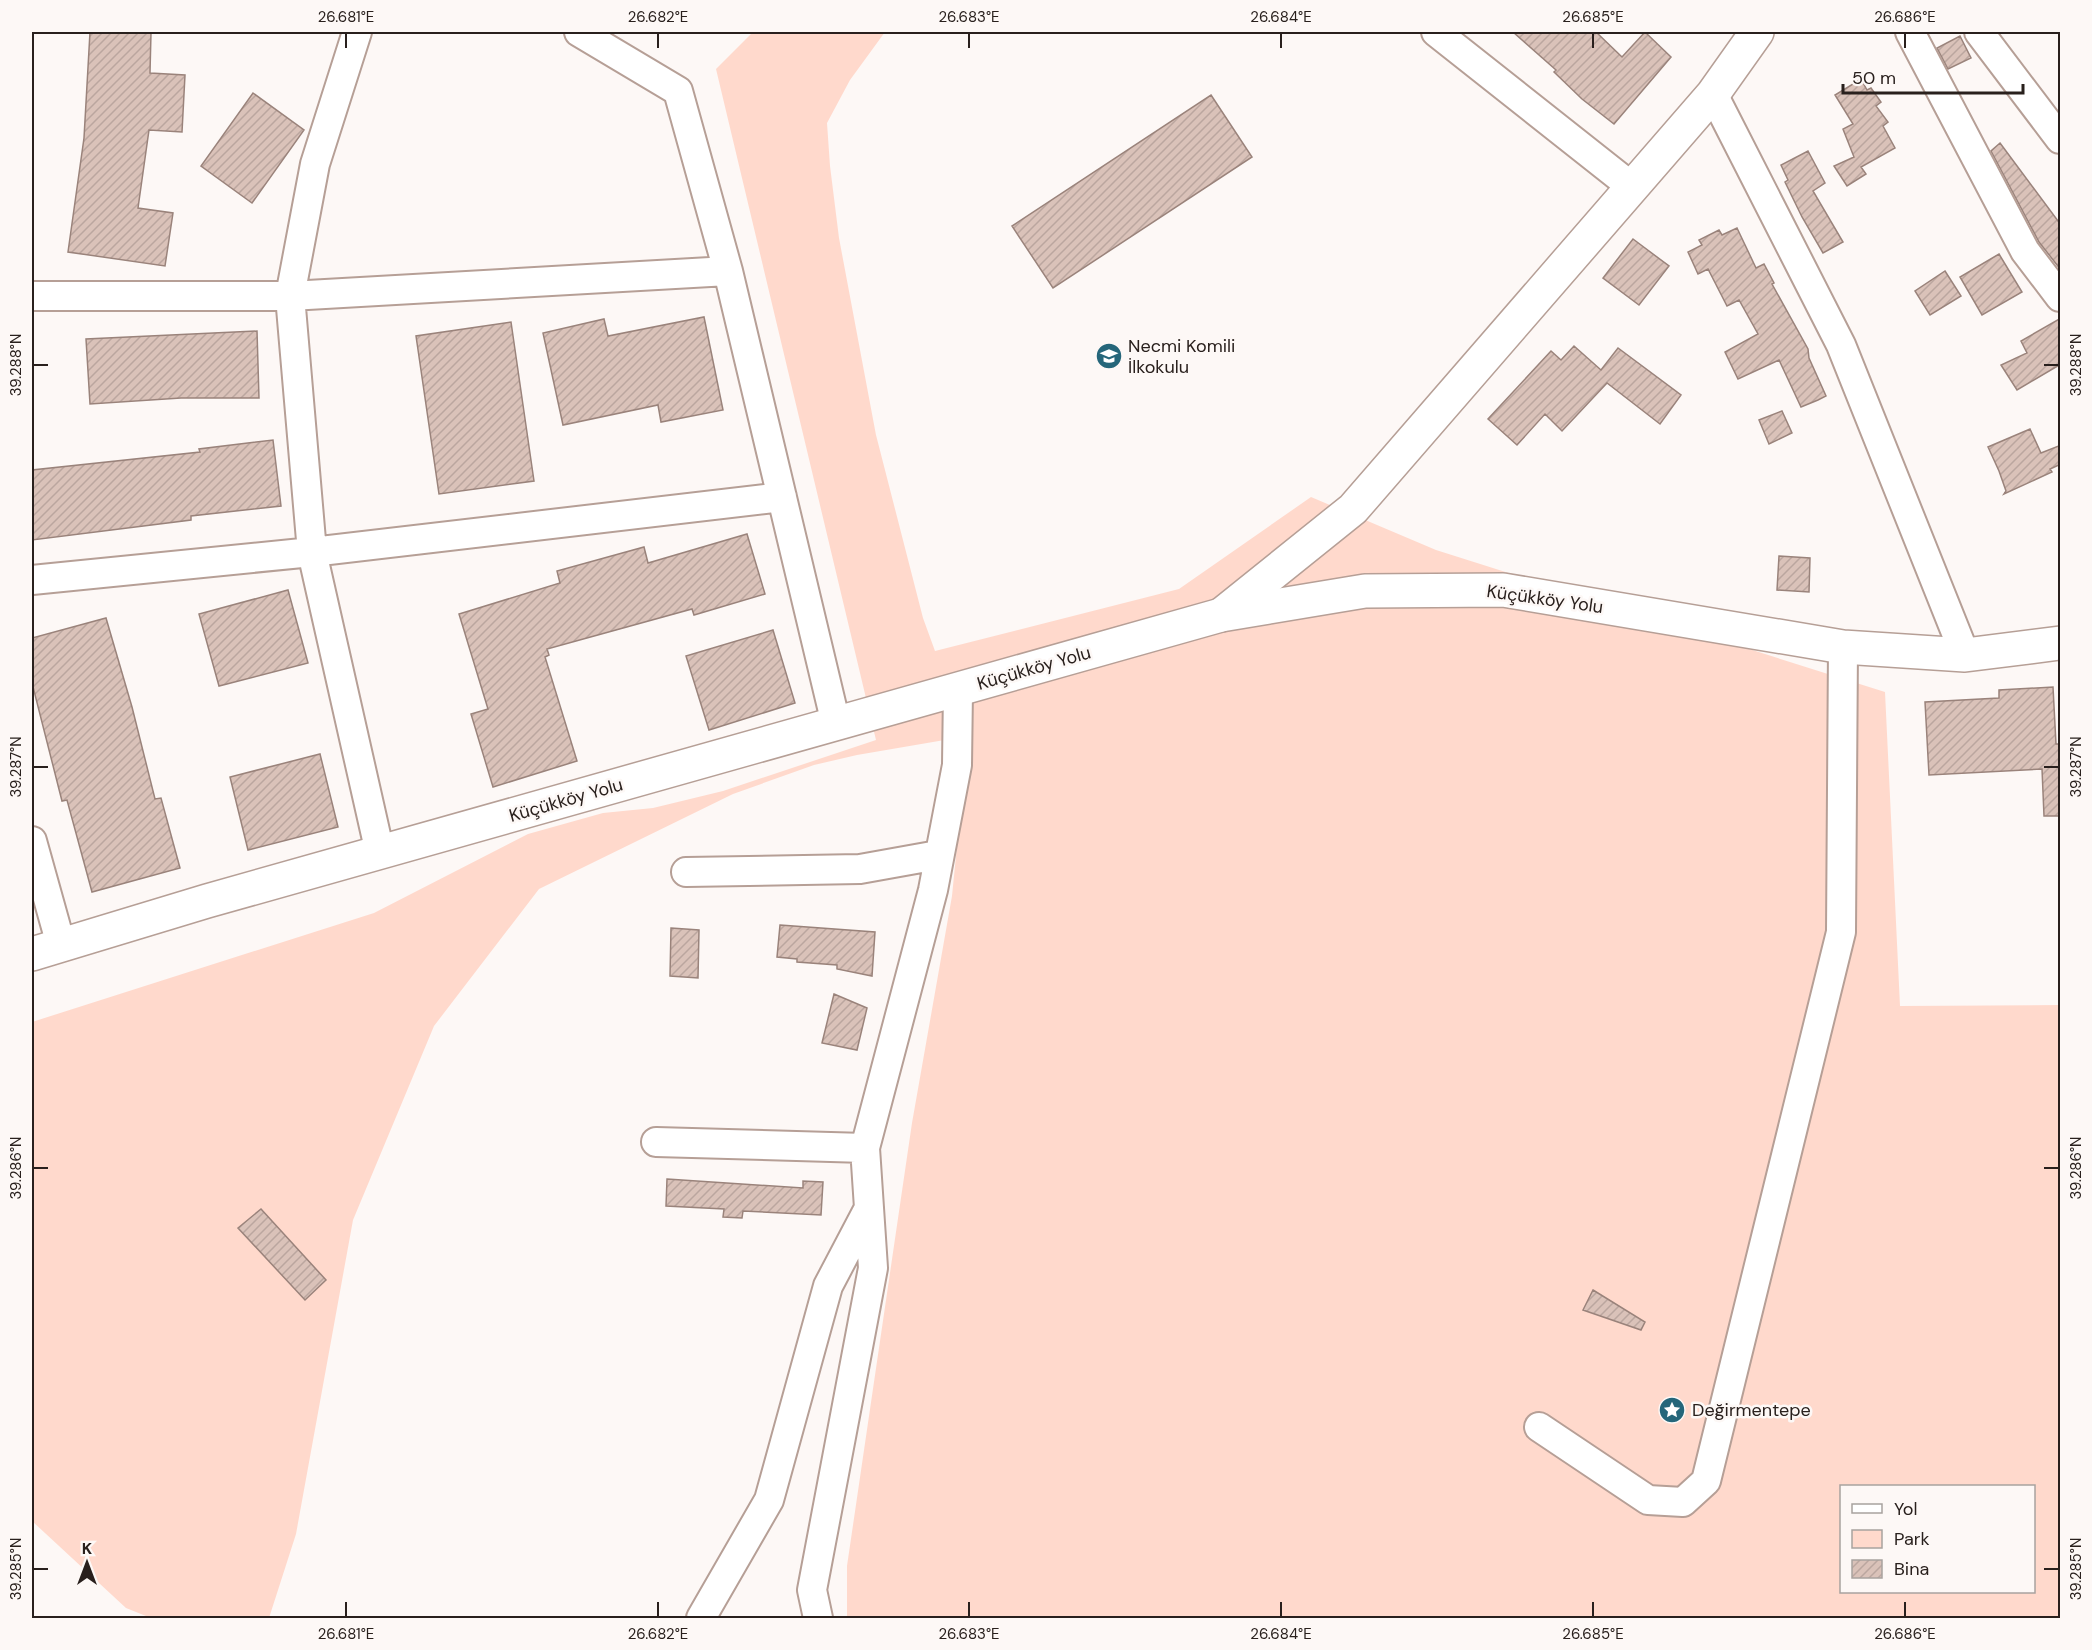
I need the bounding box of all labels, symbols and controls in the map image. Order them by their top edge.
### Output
text: 26.681°E [318,7,374,27]
text: 26.682°E [628,7,688,27]
text: 26.683°E [938,7,1000,27]
text: 26.684°E [1250,7,1312,27]
text: 26.685°E [1562,7,1624,27]
text: 26.686°E [1874,7,1936,27]
scale bar [1843,57,2023,95]
text: 50 m [1852,66,1896,90]
text: 39.288°N [6,334,26,396]
place label: Necmi Komili İlkokulu [1128,334,1235,379]
text: 39.288°N [2066,334,2086,396]
school or university icon: Necmi Komili İlkokulu [1094,341,1124,371]
street label: Küçükköy Yolu [1485,579,1605,619]
street label: Küçükköy Yolu [974,640,1094,696]
text: 39.287°N [6,736,26,798]
text: 39.287°N [2066,736,2086,798]
street label: Küçükköy Yolu [506,772,626,828]
text: 39.286°N [6,1137,26,1199]
text: 39.286°N [2066,1137,2086,1199]
place icon: Değirmentepe [1657,1395,1687,1425]
place label: Değirmentepe [1692,1398,1811,1422]
legend [1840,1485,2035,1593]
text: Yol [1894,1497,1918,1521]
text: Park [1894,1527,1930,1551]
north arrow [57,1533,117,1593]
text: 39.285°N [6,1538,26,1600]
text: K [82,1538,93,1559]
text: 39.285°N [2066,1538,2086,1600]
text: Bina [1894,1557,1929,1581]
text: 26.681°E [318,1624,374,1644]
text: 26.682°E [628,1624,688,1644]
text: 26.683°E [938,1624,1000,1644]
text: 26.684°E [1250,1624,1312,1644]
text: 26.685°E [1562,1624,1624,1644]
text: 26.686°E [1874,1624,1936,1644]

